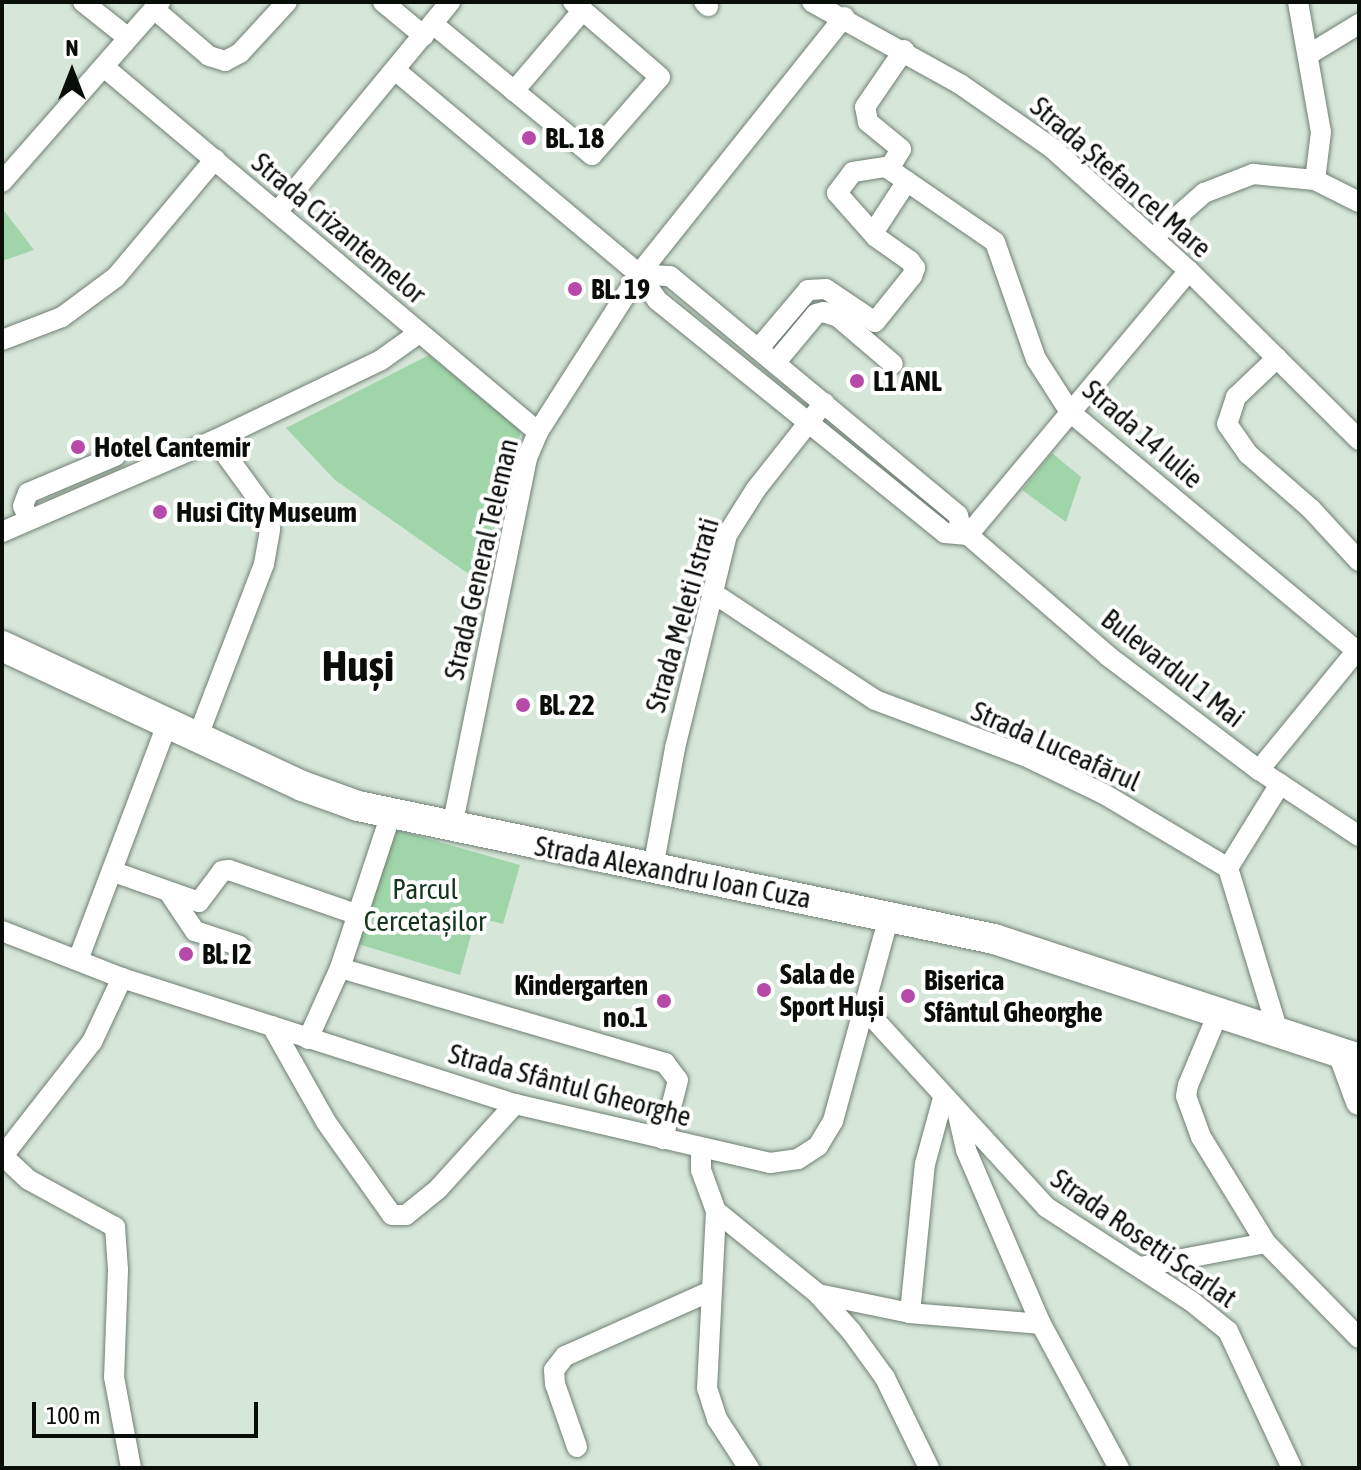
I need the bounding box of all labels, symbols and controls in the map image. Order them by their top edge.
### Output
north arrow [32,32,112,112]
text: N [66,35,78,61]
street label: Strada Ștefan cel Mare [1024,89,1218,265]
place label: BL. 18 [545,121,604,155]
marker: BL. 18 [520,129,538,147]
street label: Strada Crizantemelor [245,146,433,310]
place label: BL. 19 [591,272,650,306]
marker: BL. 19 [566,280,584,298]
place label: L1 ANL [873,364,942,398]
marker: L1 ANL [848,372,866,390]
street label: Strada 14 Iulie [1076,373,1210,495]
place label: Hotel Cantemir [94,430,250,464]
street label: Strada General Teleman [437,435,525,683]
marker: Hotel Cantemir [69,438,87,456]
place label: Husi City Museum [176,495,357,529]
marker: Husi City Museum [151,503,169,521]
street label: Strada Meleti Istrati [638,514,726,716]
street label: Bulevardul 1 Mai [1095,602,1251,734]
district label: Huși [322,639,394,691]
place label: Bl. 22 [539,688,595,722]
street label: Strada Luceafărul [966,694,1146,798]
marker: Bl. 22 [514,696,532,714]
street label: Strada Alexandru Ioan Cuza [532,829,814,915]
park label: Parcul Cercetașilor [364,872,486,938]
place label: Bl. I2 [202,937,252,971]
marker: Bl. I2 [177,945,195,963]
place label: Sala de Sport Huși [780,957,884,1023]
place label: Biserica Sfântul Gheorghe [924,963,1103,1029]
place label: Kindergarten no.1 [514,968,648,1034]
marker: Sala de Sport Huși [755,981,773,999]
marker: Biserica Sfântul Gheorghe [899,987,917,1005]
marker: Kindergarten no.1 [655,992,673,1010]
street label: Strada Sfântul Gheorghe [445,1036,695,1134]
street label: Strada Rosetti Scarlat [1045,1162,1243,1314]
scale bar [36,1386,262,1436]
text: 100 m [46,1402,100,1429]

